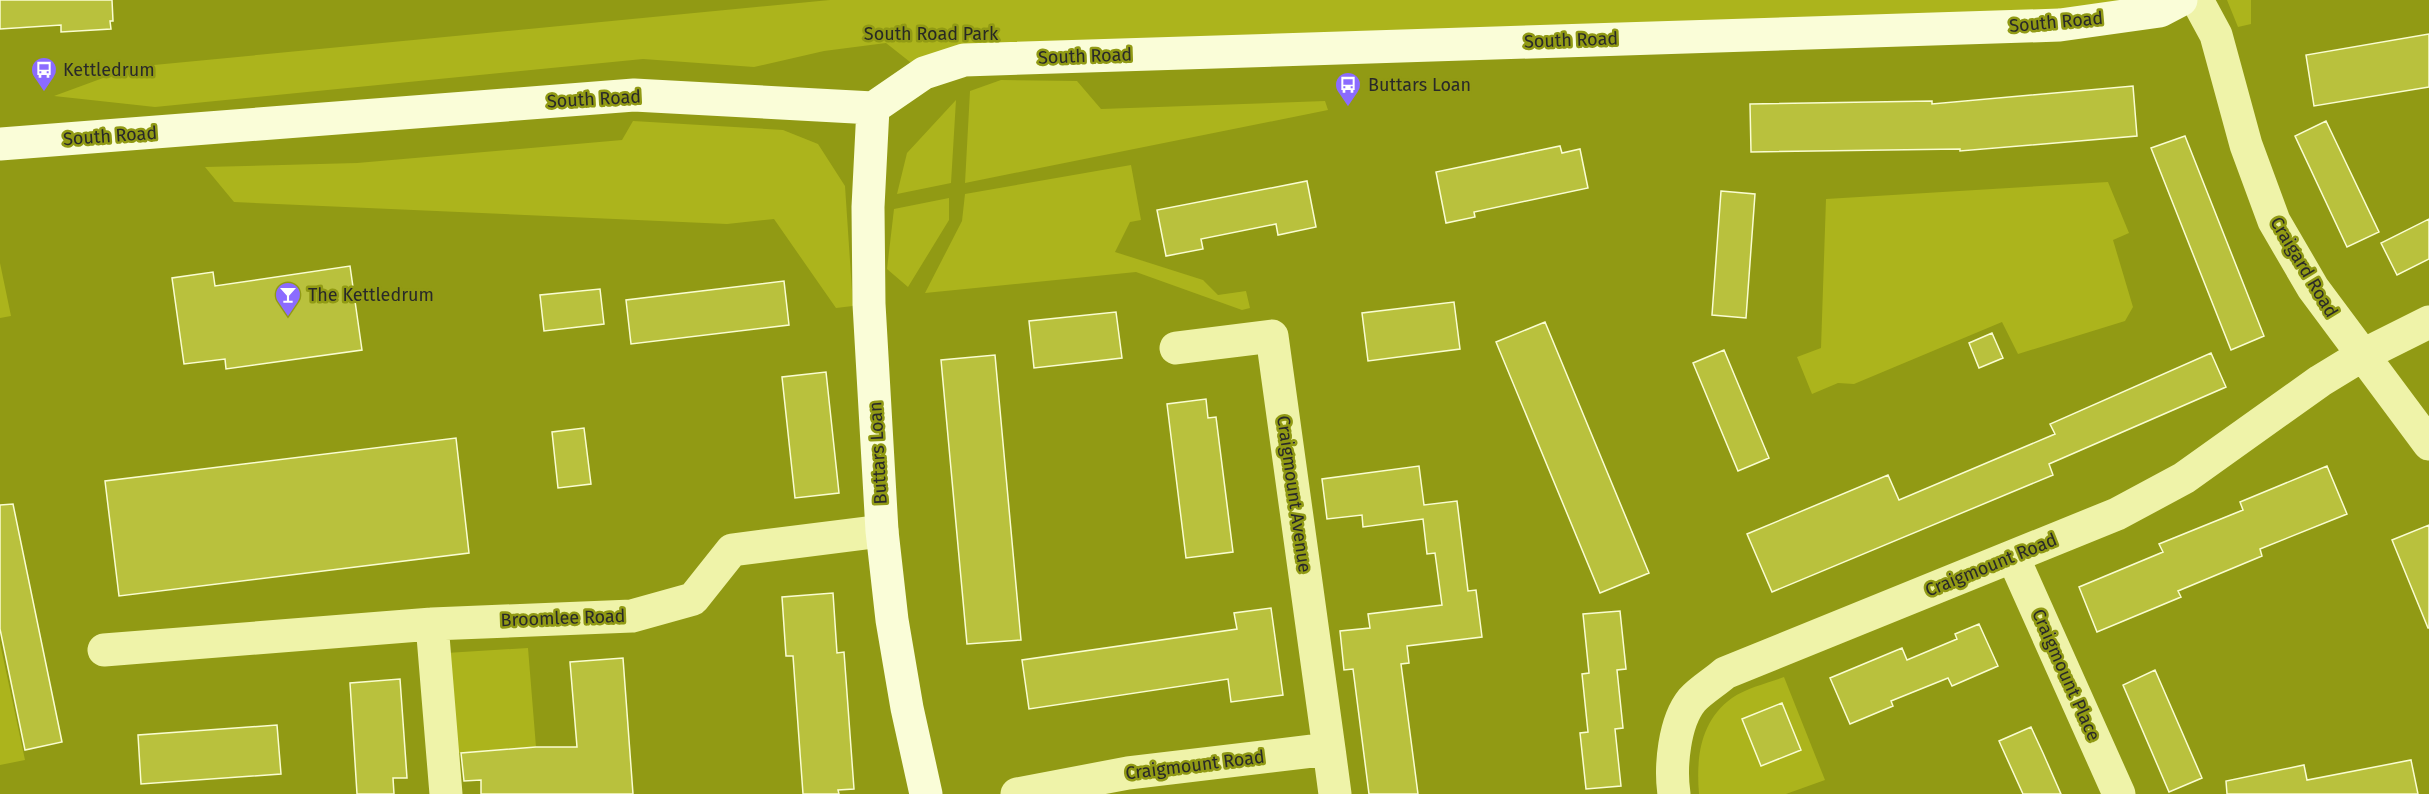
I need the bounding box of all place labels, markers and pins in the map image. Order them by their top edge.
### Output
bus stop icon: Kettledrum [29,55,59,93]
place label: Kettledrum [63,59,155,81]
bus stop icon: Buttars Loan [1333,70,1363,108]
place label: Buttars Loan [1368,74,1471,96]
bar icon: The Kettledrum [273,280,303,318]
place label: The Kettledrum [308,284,434,306]

